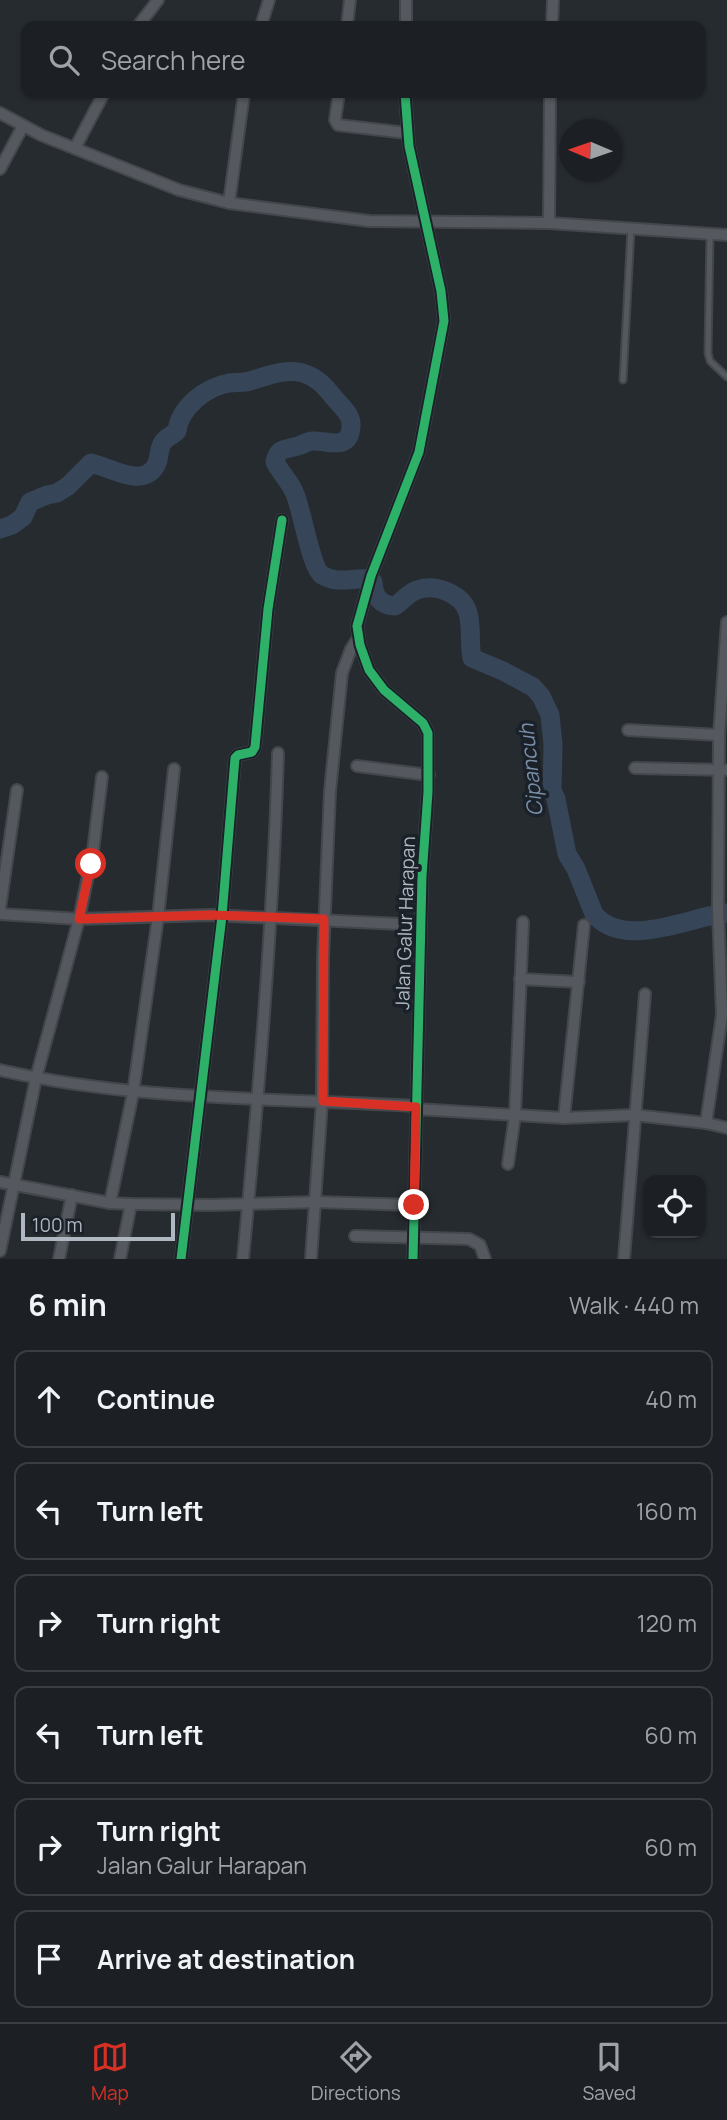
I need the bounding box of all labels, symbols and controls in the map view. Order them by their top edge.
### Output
search box [21,21,706,98]
icon: search [45,41,83,79]
text: Search here [101,42,246,78]
north arrow [559,119,622,182]
water label: Cipancuh [511,721,549,818]
street label: Jalan Galur Harapan [389,836,421,1010]
route start [75,848,106,879]
map controls [643,1175,706,1238]
button: locate [643,1175,706,1238]
route end [398,1189,429,1220]
scale bar [21,1210,175,1242]
text: 100 m [32,1212,83,1238]
text: 6 min [28,1284,107,1325]
text: Walk · 440 m [569,1289,699,1321]
icon: ahead [30,1380,68,1418]
text: Continue [97,1381,215,1417]
text: 40 m [645,1383,697,1415]
icon: left [30,1492,68,1530]
text: Turn left [97,1493,204,1529]
text: 160 m [636,1495,697,1527]
icon: right [30,1604,68,1642]
text: Turn right [97,1605,221,1641]
text: 120 m [637,1607,697,1639]
icon: left [30,1716,68,1754]
text: Turn left [97,1717,204,1753]
text: 60 m [645,1719,697,1751]
text: Turn right [97,1813,221,1849]
icon: right [30,1828,68,1866]
text: 60 m [645,1831,697,1863]
text: Jalan Galur Harapan [97,1849,307,1881]
icon: arrive [30,1940,68,1978]
text: Arrive at destination [97,1941,355,1977]
tab: Map [91,2038,129,2106]
tab: Directions [311,2038,401,2106]
tab: Saved [583,2038,636,2106]

